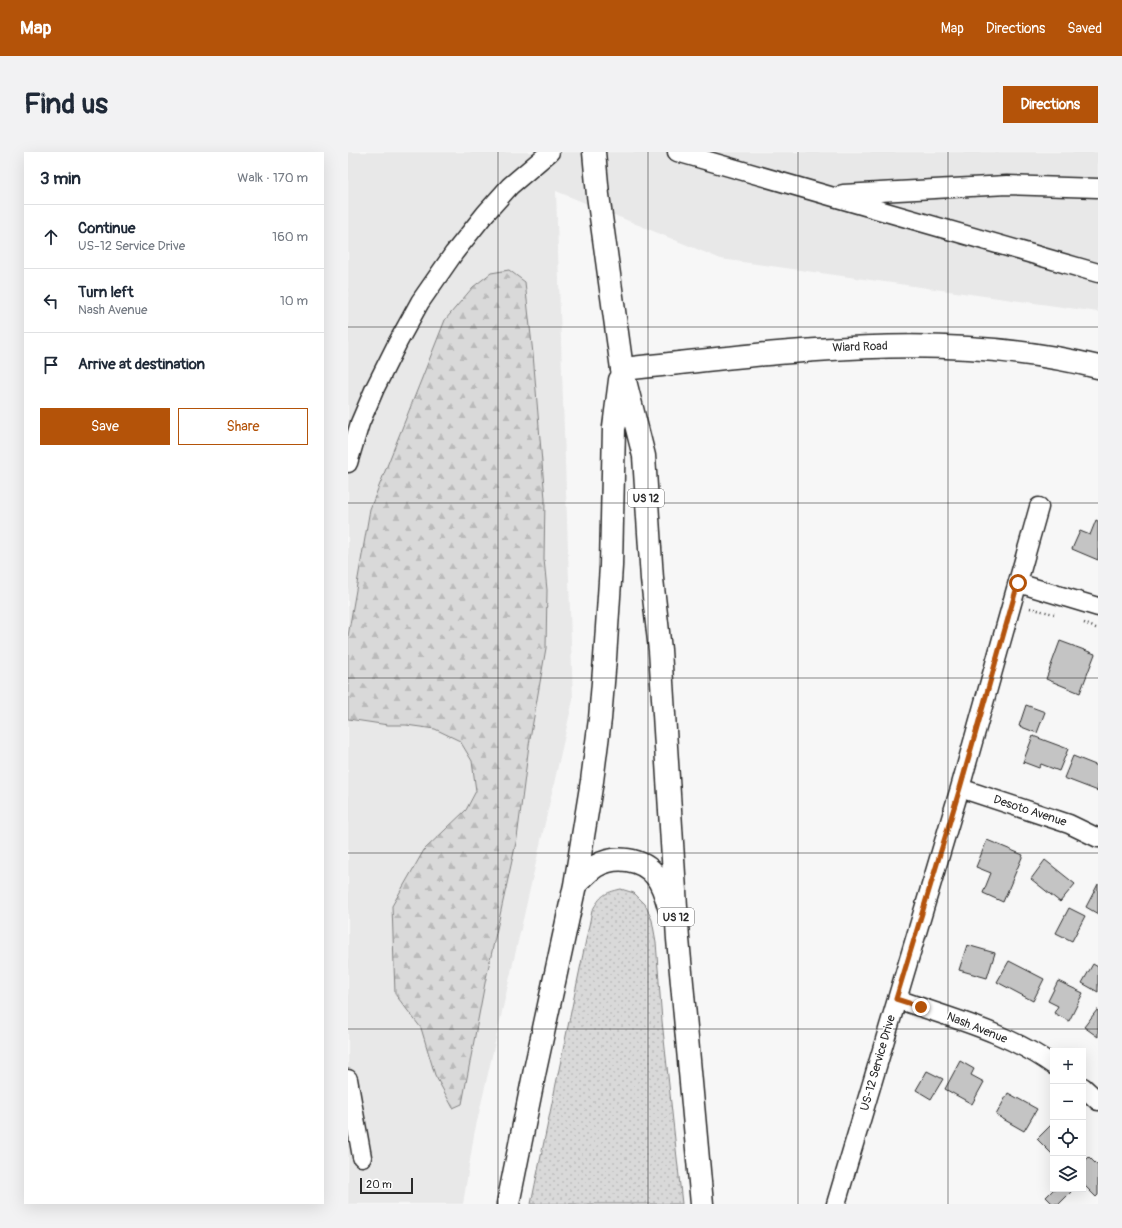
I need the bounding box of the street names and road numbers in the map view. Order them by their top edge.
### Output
street label: Wiard Road [832,339,888,355]
road number: US 12 [628,489,664,507]
street label: Desoto Avenue [992,792,1069,830]
road number: US 12 [658,908,694,926]
street label: Nash Avenue [944,1009,1010,1047]
street label: US-12 Service Drive [857,1013,899,1113]

